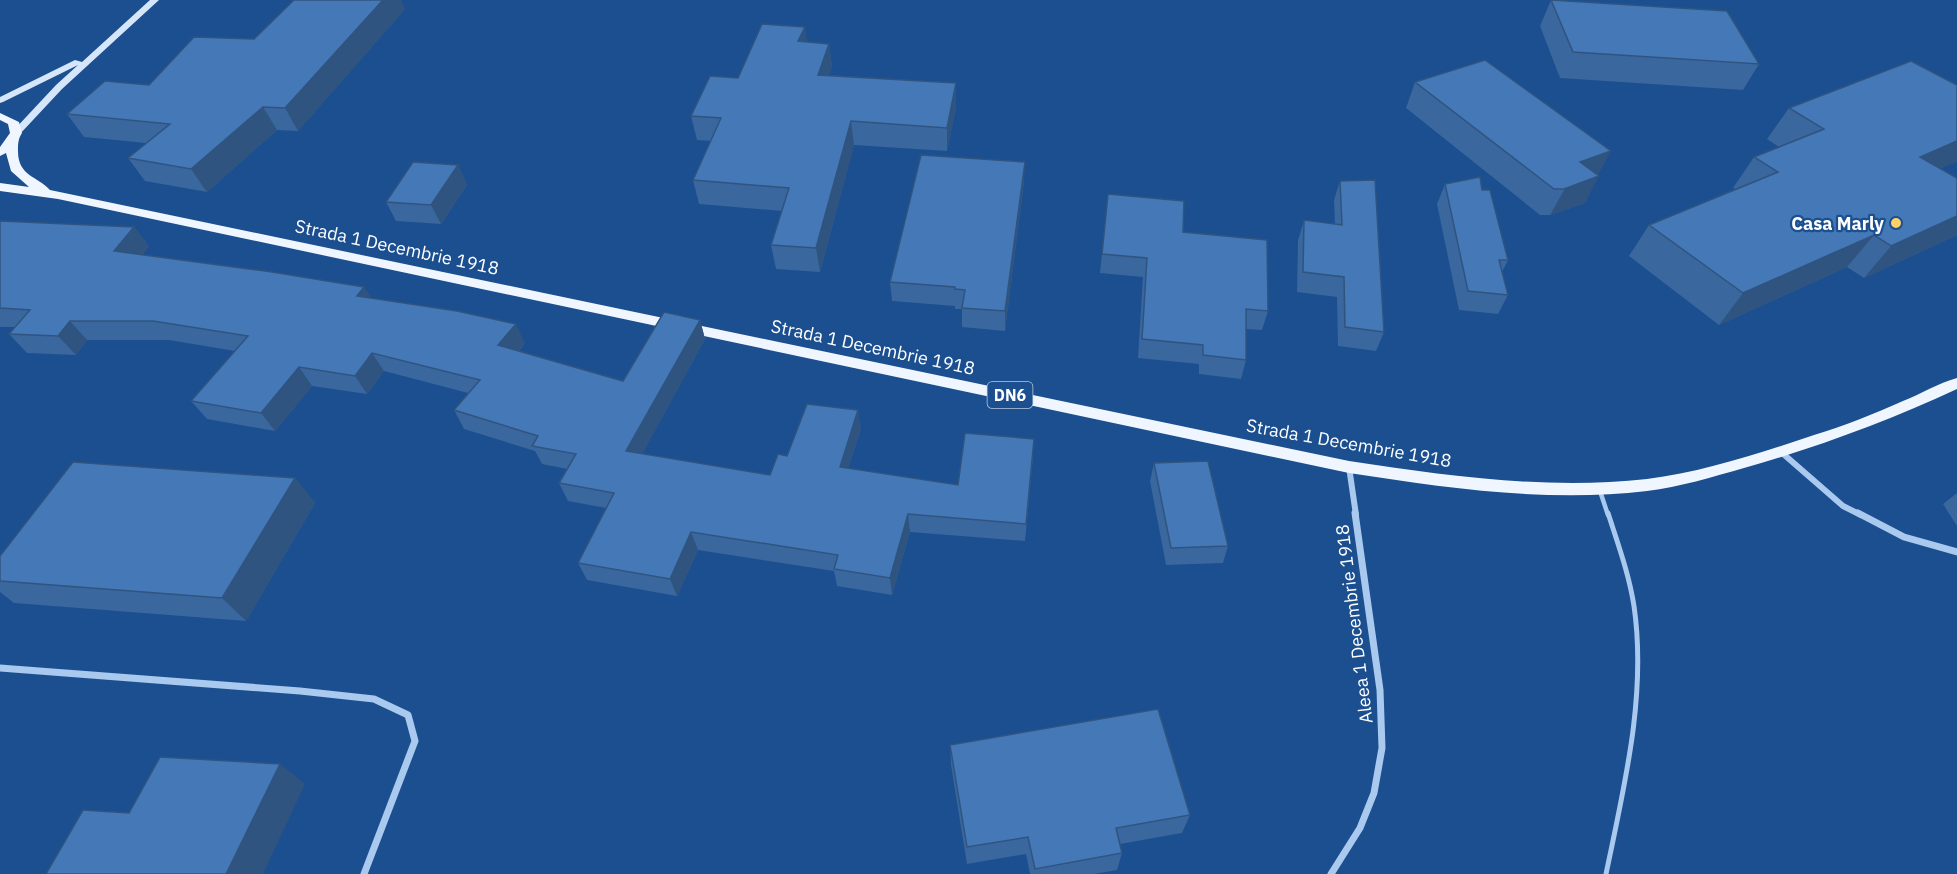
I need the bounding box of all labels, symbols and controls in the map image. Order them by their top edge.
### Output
place label: Casa Marly [1791,212,1884,235]
street label: Strada 1 Decembrie 1918 [293,214,501,280]
marker: Casa Marly [1889,216,1903,230]
street label: Strada 1 Decembrie 1918 [769,314,977,380]
road number: DN6 [988,382,1032,408]
street label: Strada 1 Decembrie 1918 [1245,414,1453,472]
street label: Aleea 1 Decembrie 1918 [1330,523,1378,725]

